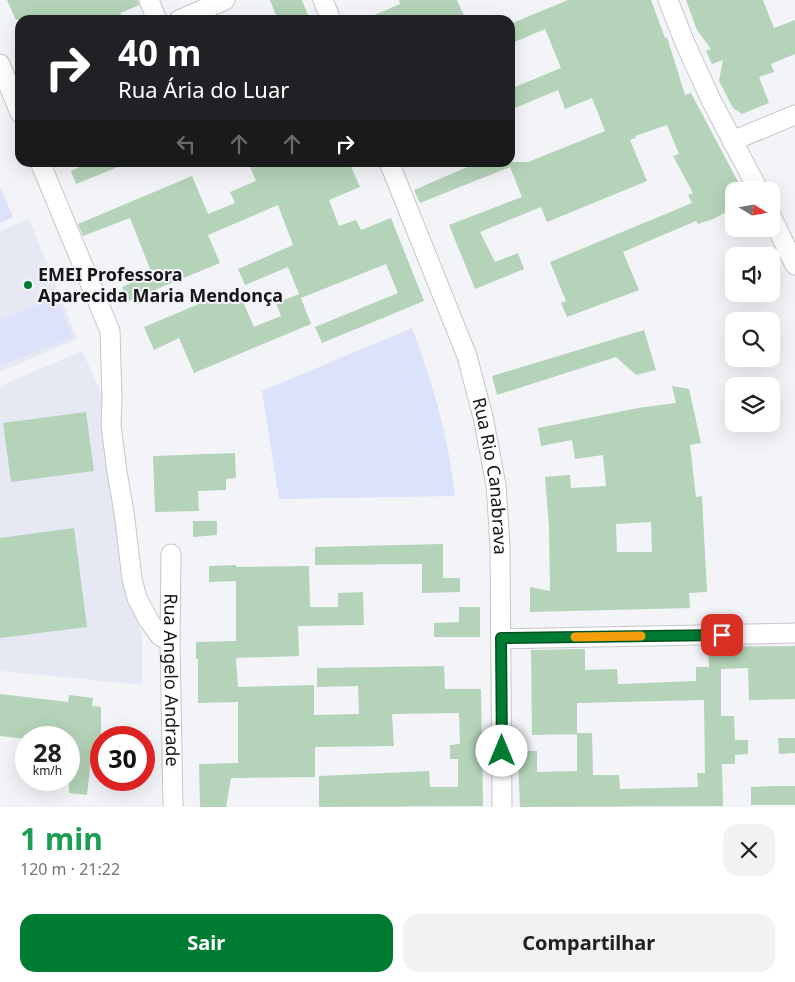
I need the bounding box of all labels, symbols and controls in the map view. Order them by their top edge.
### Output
text: 40 m [118,29,201,76]
icon: right [35,35,100,100]
text: Rua Ária do Luar [118,74,289,104]
icon: left [172,130,200,158]
icon: ahead [225,130,253,158]
icon: ahead [278,130,306,158]
icon: right [331,130,359,158]
north arrow [725,182,780,238]
map controls [725,182,780,432]
button: sound [725,247,780,302]
place label: EMEI Professora Aparecida Maria Mendonça [38,262,283,307]
marker: EMEI Professora Aparecida Maria Mendonça [22,279,34,291]
button: search [725,312,780,367]
button: layers [725,377,780,432]
street label: Rua Rio Canabrava [467,395,513,555]
street label: Rua Angelo Andrade [159,593,185,767]
pin [701,614,743,656]
icon: arrive [708,621,736,649]
position arrow [475,724,527,776]
speed limit sign: 30 [90,726,155,791]
text: 28 [33,735,62,769]
text: km/h [33,762,62,779]
text: 1 min [20,818,103,859]
button: close [723,824,775,876]
text: 120 m · 21:22 [20,858,120,880]
button: Sair [20,914,393,972]
button: Compartilhar [403,914,775,972]

